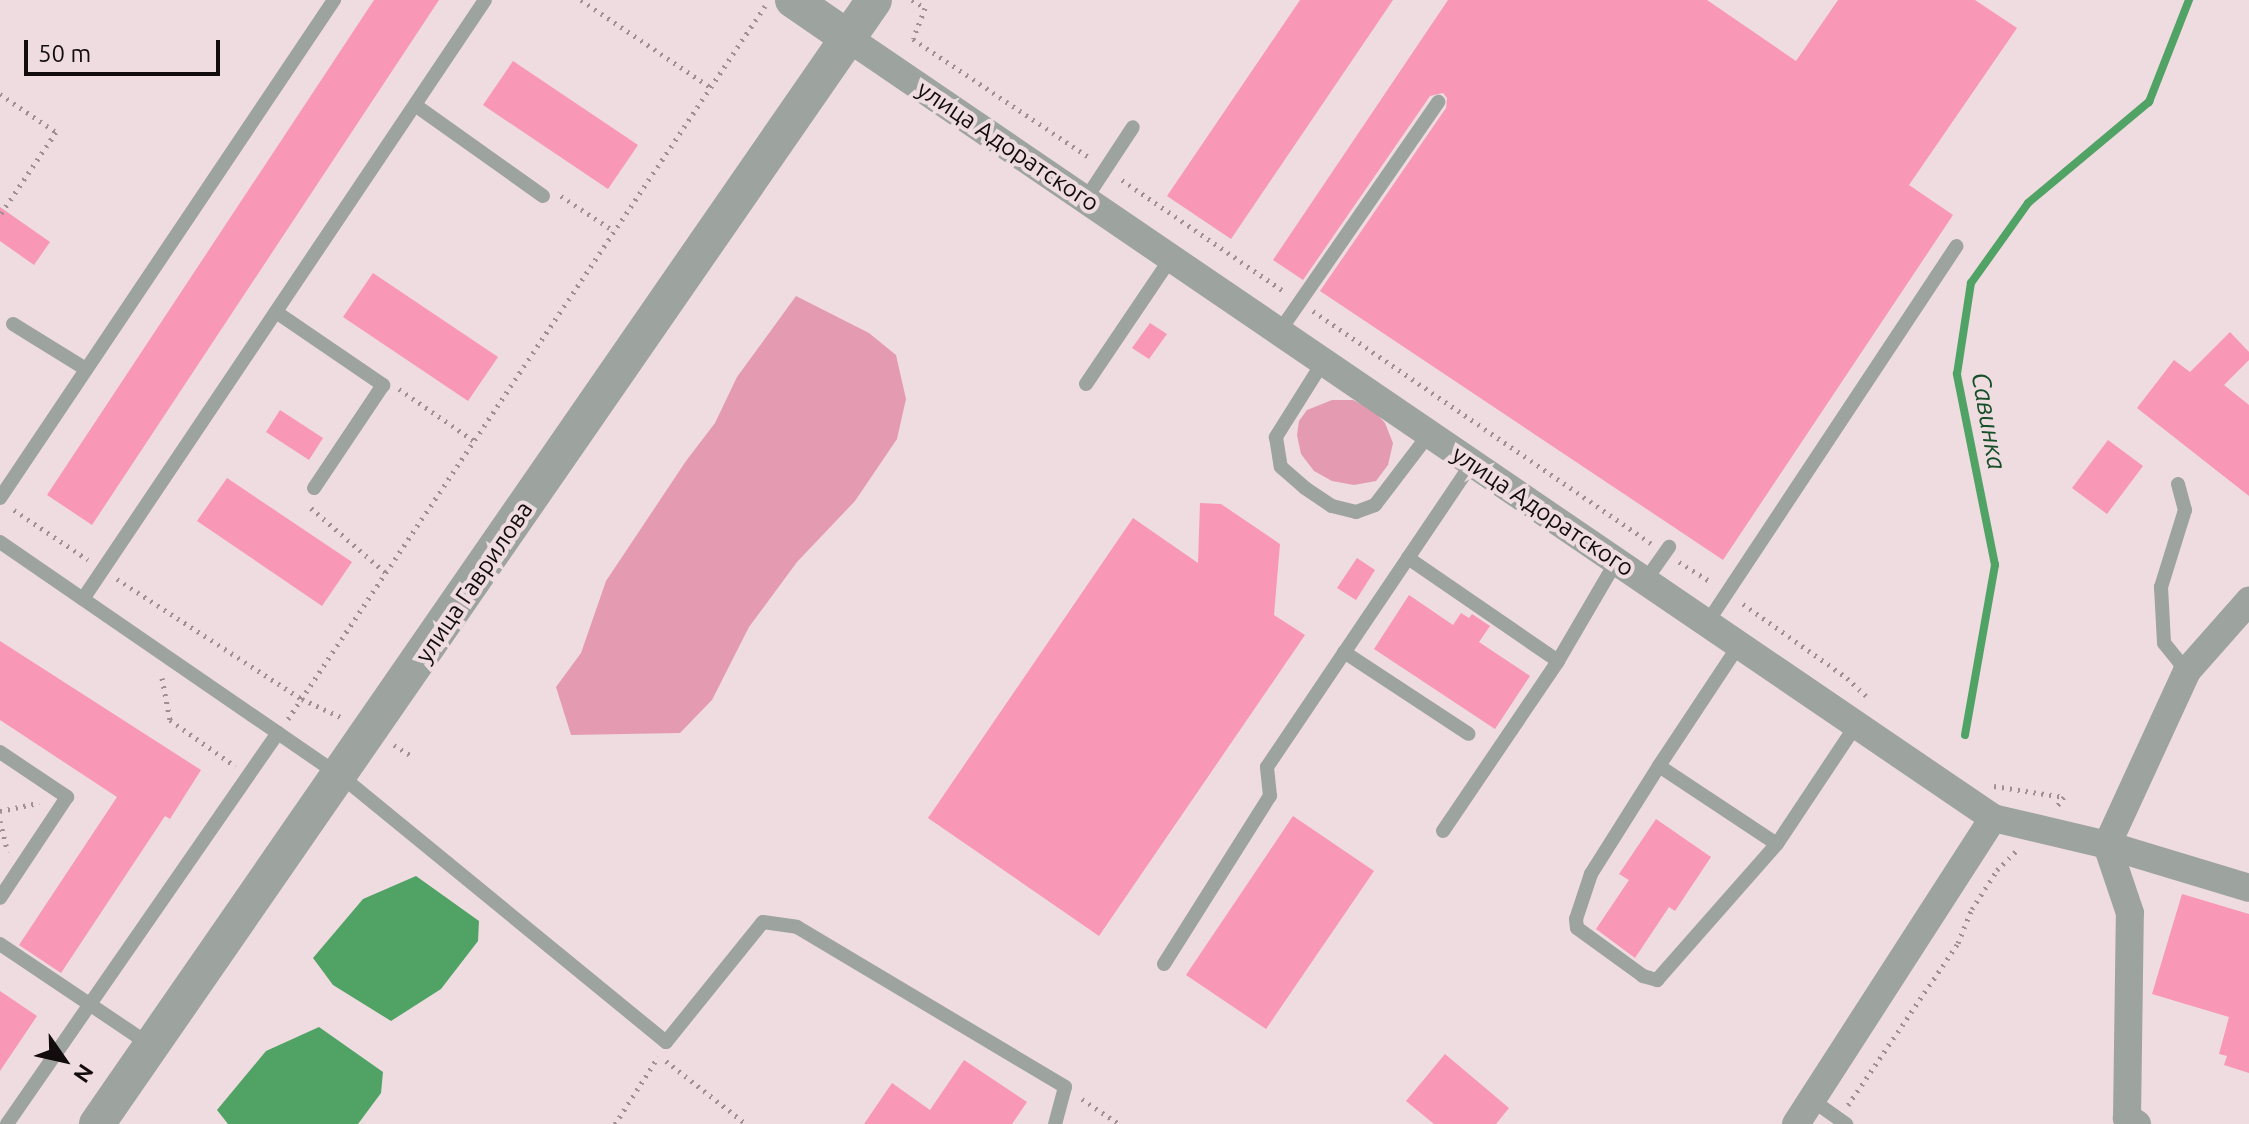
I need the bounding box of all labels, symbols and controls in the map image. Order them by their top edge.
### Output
scale bar [28,24,224,74]
text: 50 m [38,40,91,67]
street label: улица Адоратского [912,74,1104,218]
water label: Савинка [1965,370,2013,472]
street label: улица Адоратского [1447,439,1639,583]
street label: улица Гаврилова [409,496,539,668]
north arrow [24,1020,104,1100]
text: N [69,1060,99,1087]

